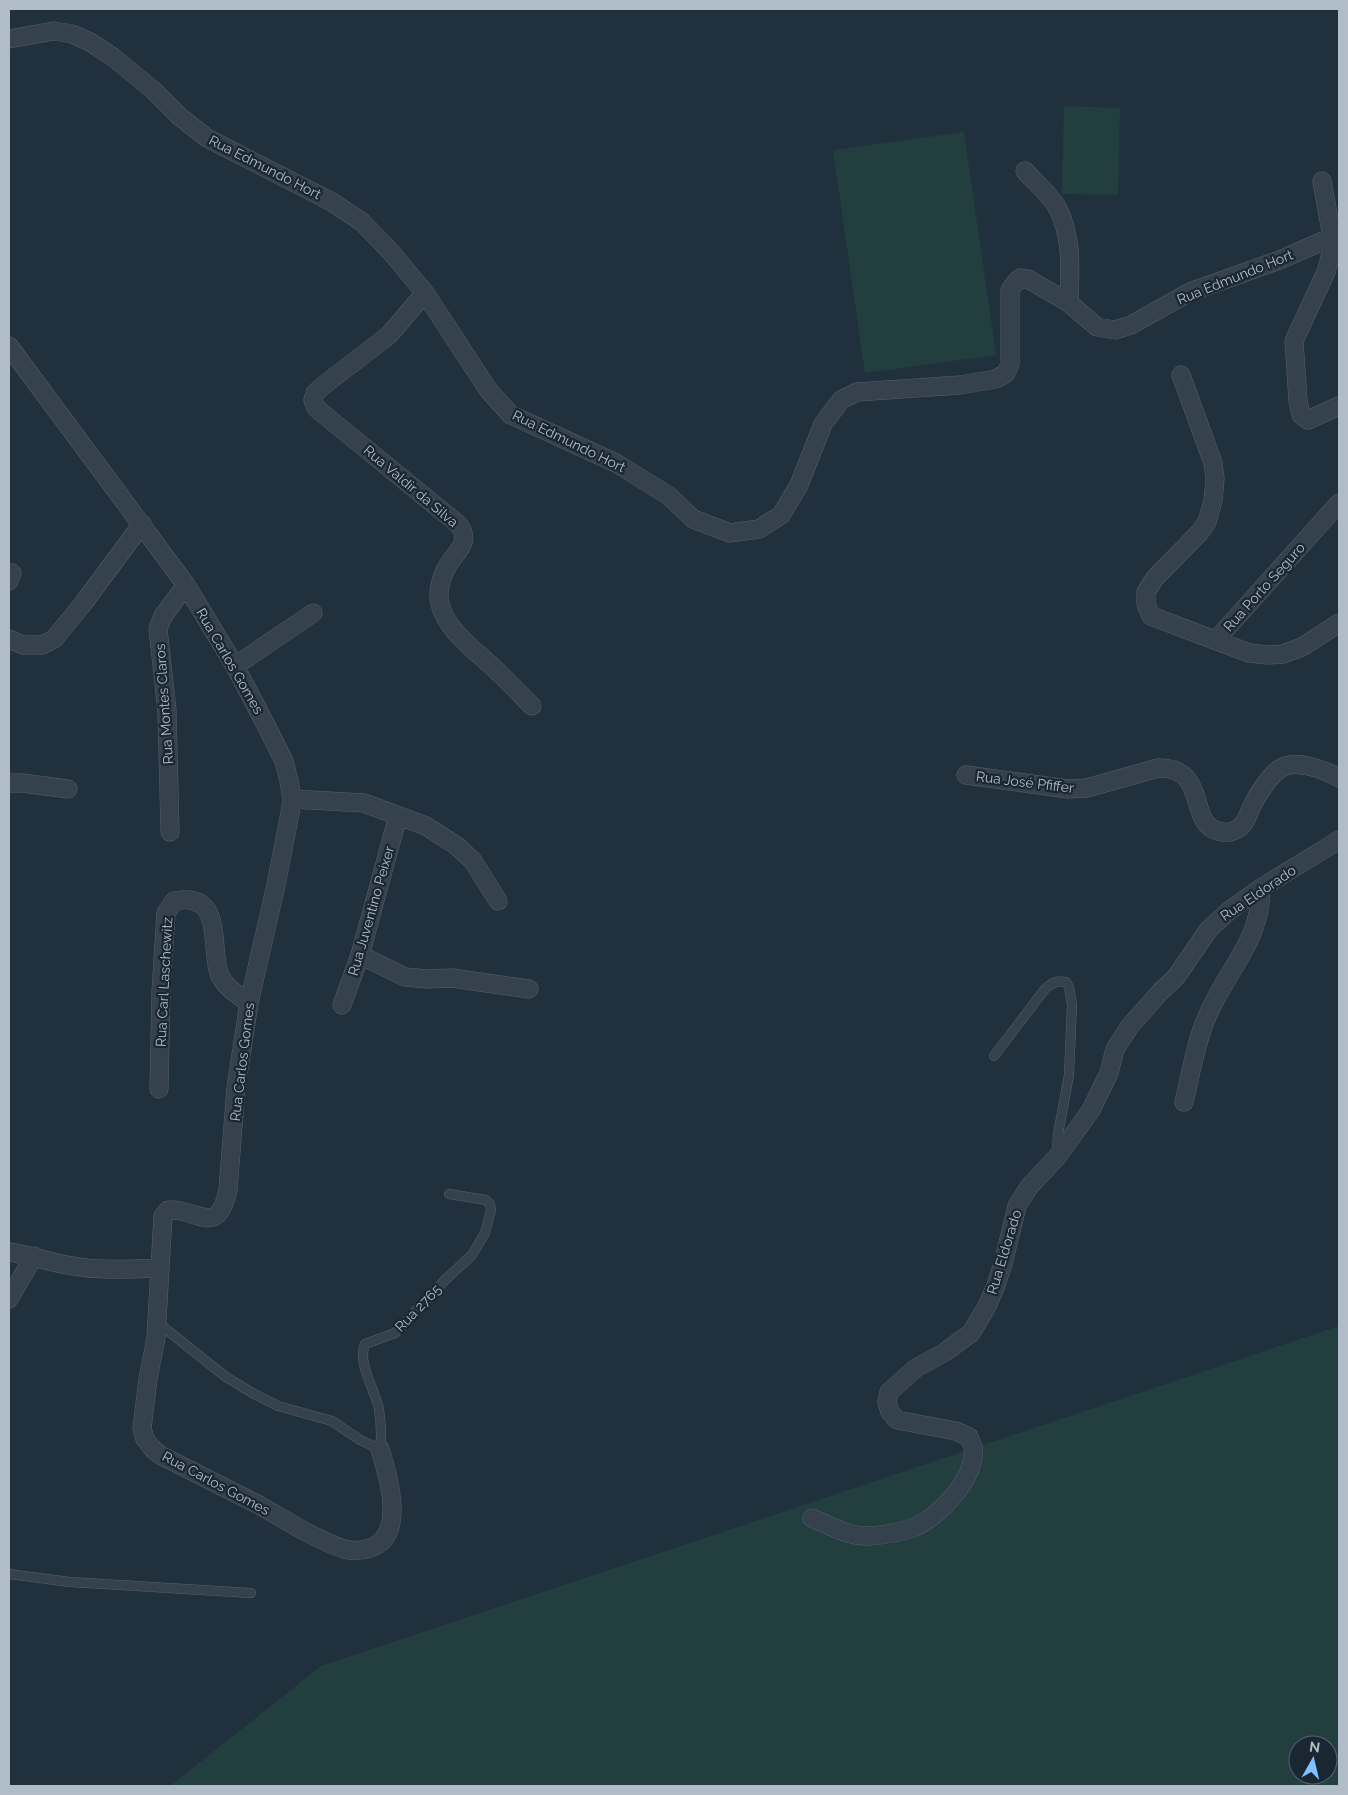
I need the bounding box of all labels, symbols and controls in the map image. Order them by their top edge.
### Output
street label: Rua Edmundo Hort [206,132,324,202]
street label: Rua Edmundo Hort [1175,246,1296,308]
street label: Rua Edmundo Hort [510,407,628,475]
street label: Rua Valdir da Silva [361,442,461,530]
street label: Rua Porto Seguro [1220,539,1308,635]
street label: Rua Carlos Gomes [193,605,267,717]
street label: Rua Montes Claros [152,643,176,765]
street label: Rua José Pfiffer [975,768,1075,796]
street label: Rua Juventino Peixer [345,844,397,978]
street label: Rua Eldorado [1217,862,1299,924]
street label: Rua Carl Laschewitz [153,917,175,1047]
street label: Rua Carlos Gomes [227,1002,257,1122]
street label: Rua Eldorado [984,1208,1024,1296]
street label: Rua 2765 [392,1281,445,1335]
street label: Rua Carlos Gomes [160,1448,273,1518]
north arrow [1288,1735,1338,1785]
text: N [1308,1738,1321,1756]

